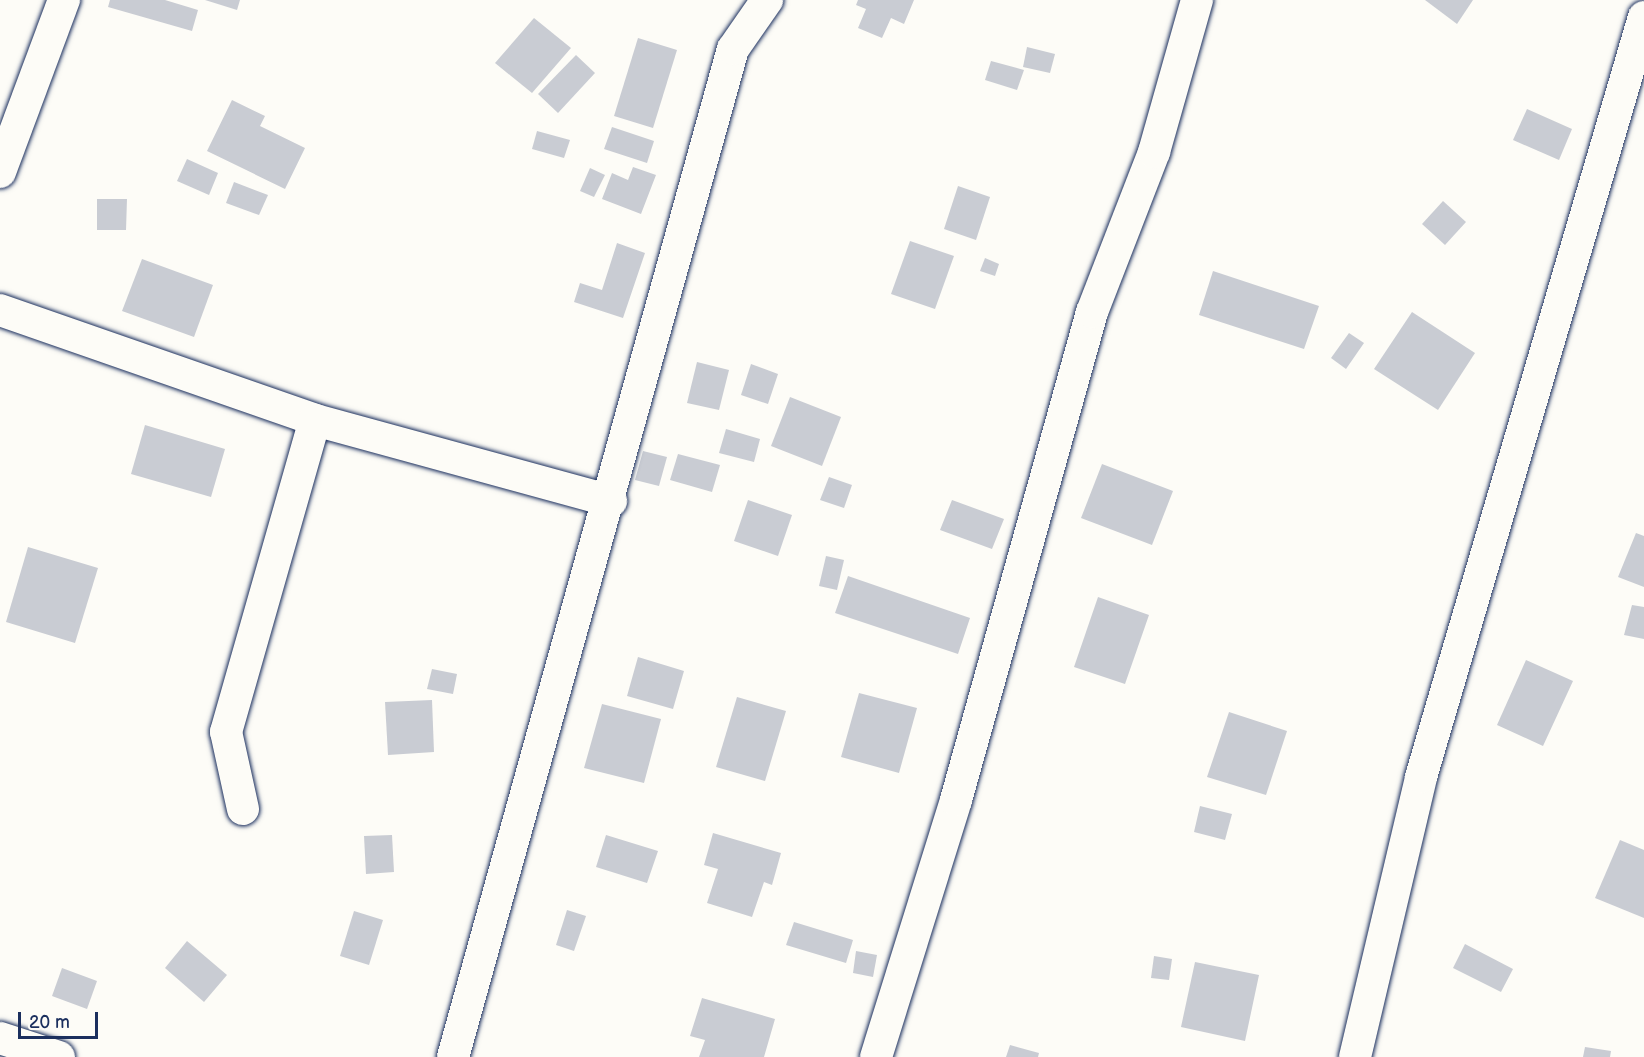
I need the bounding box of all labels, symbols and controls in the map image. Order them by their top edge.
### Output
scale bar [21,1000,100,1038]
text: 20 m [29,1012,70,1033]

